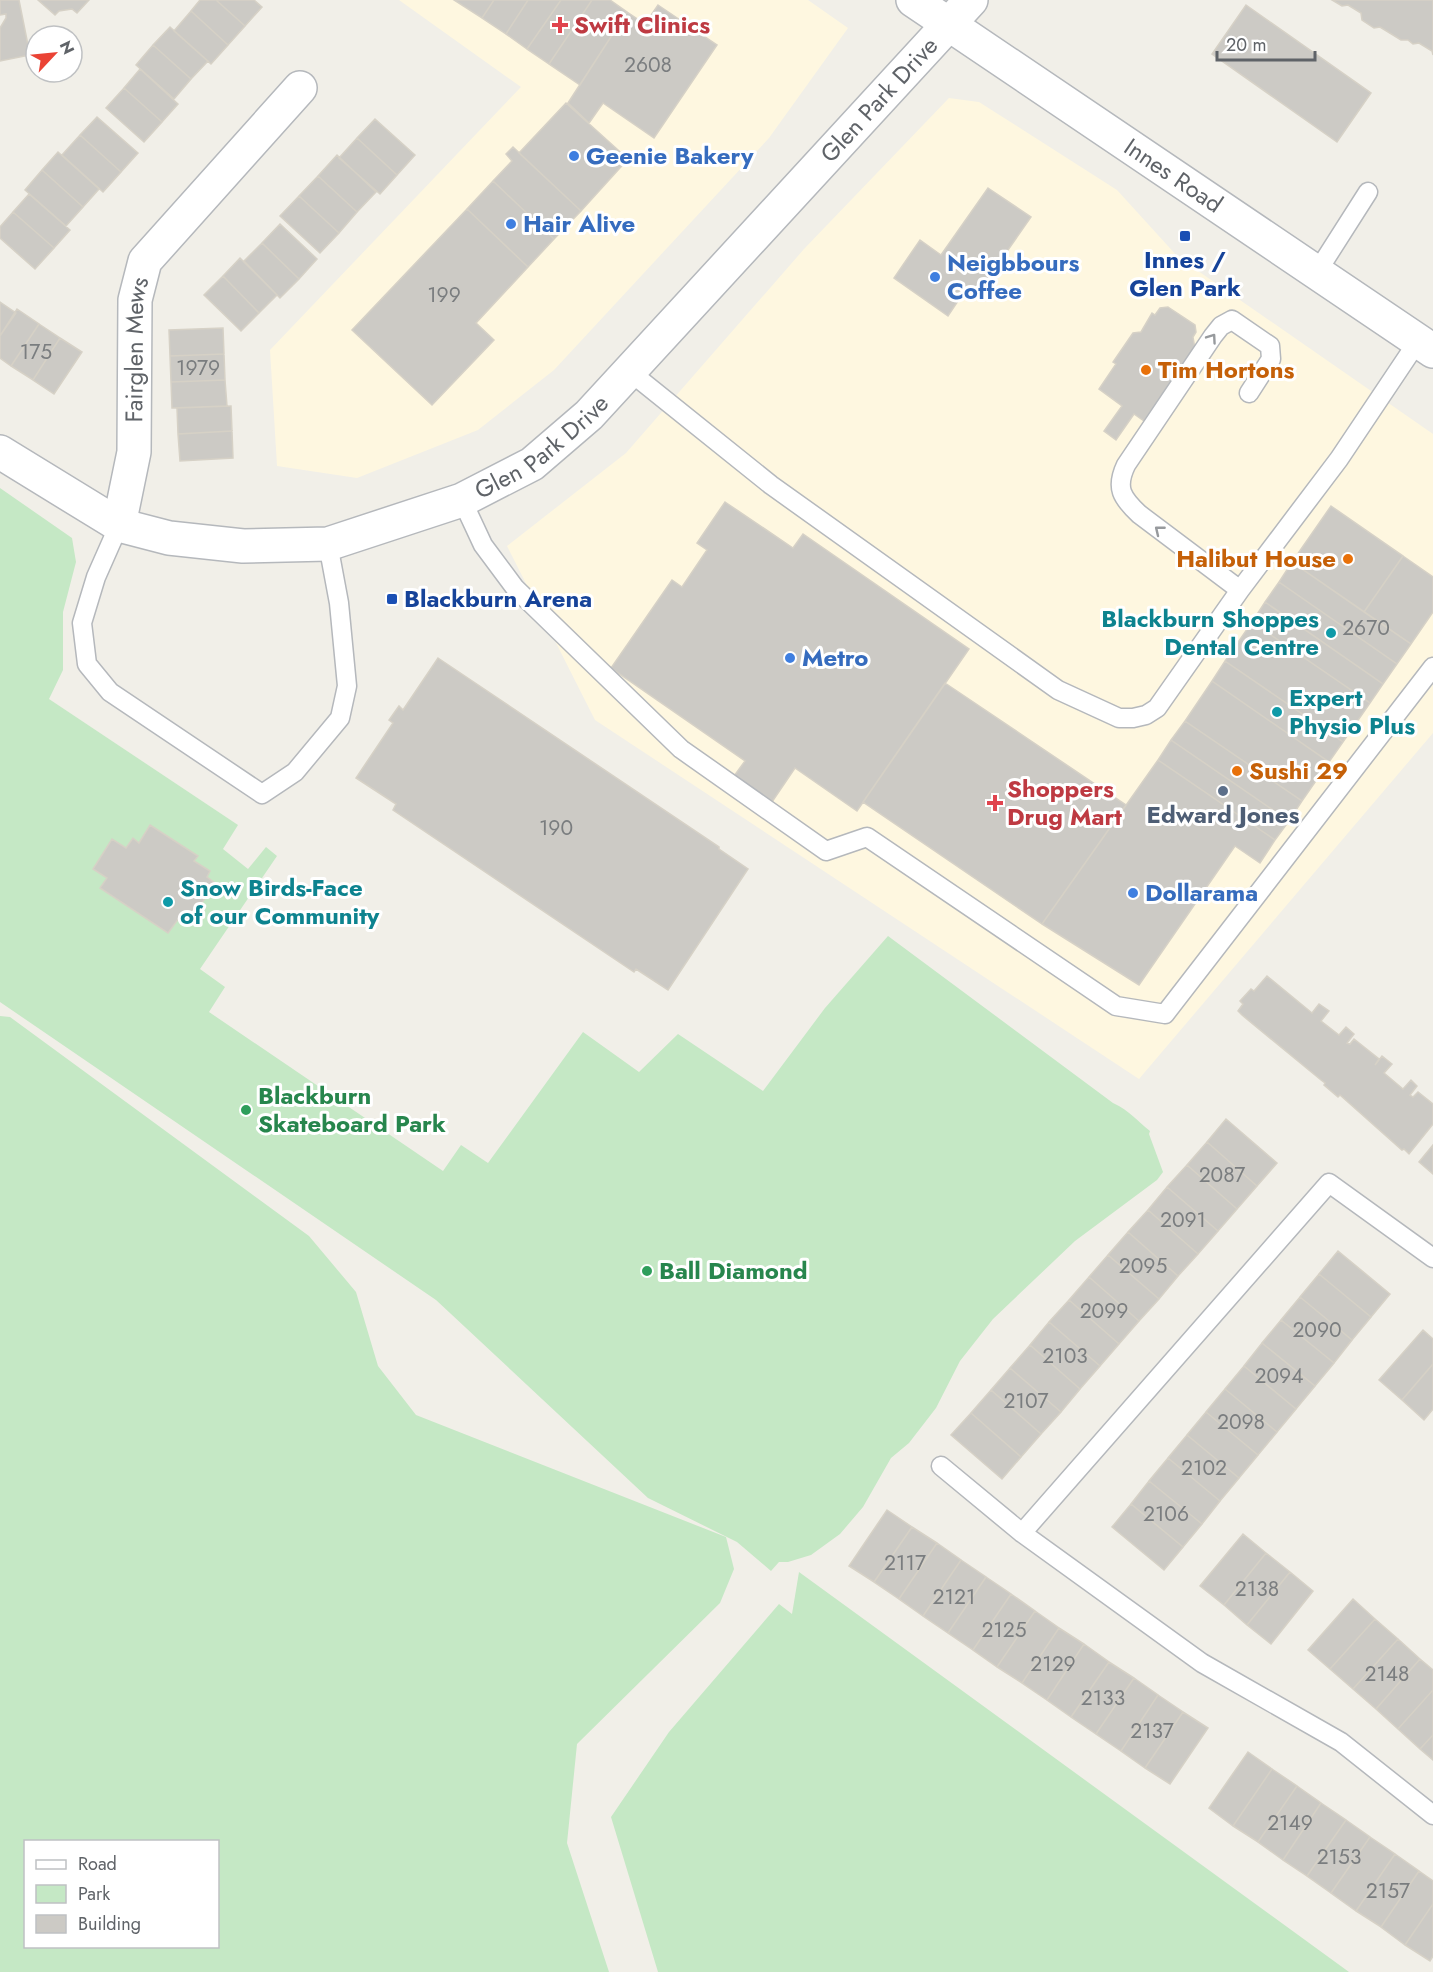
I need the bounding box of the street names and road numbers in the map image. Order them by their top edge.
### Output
street label: Glen Park Drive [812,29,946,170]
street label: Innes Road [1117,129,1230,221]
street label: Fairglen Mews [116,273,157,423]
street label: Glen Park Drive [468,386,617,508]

